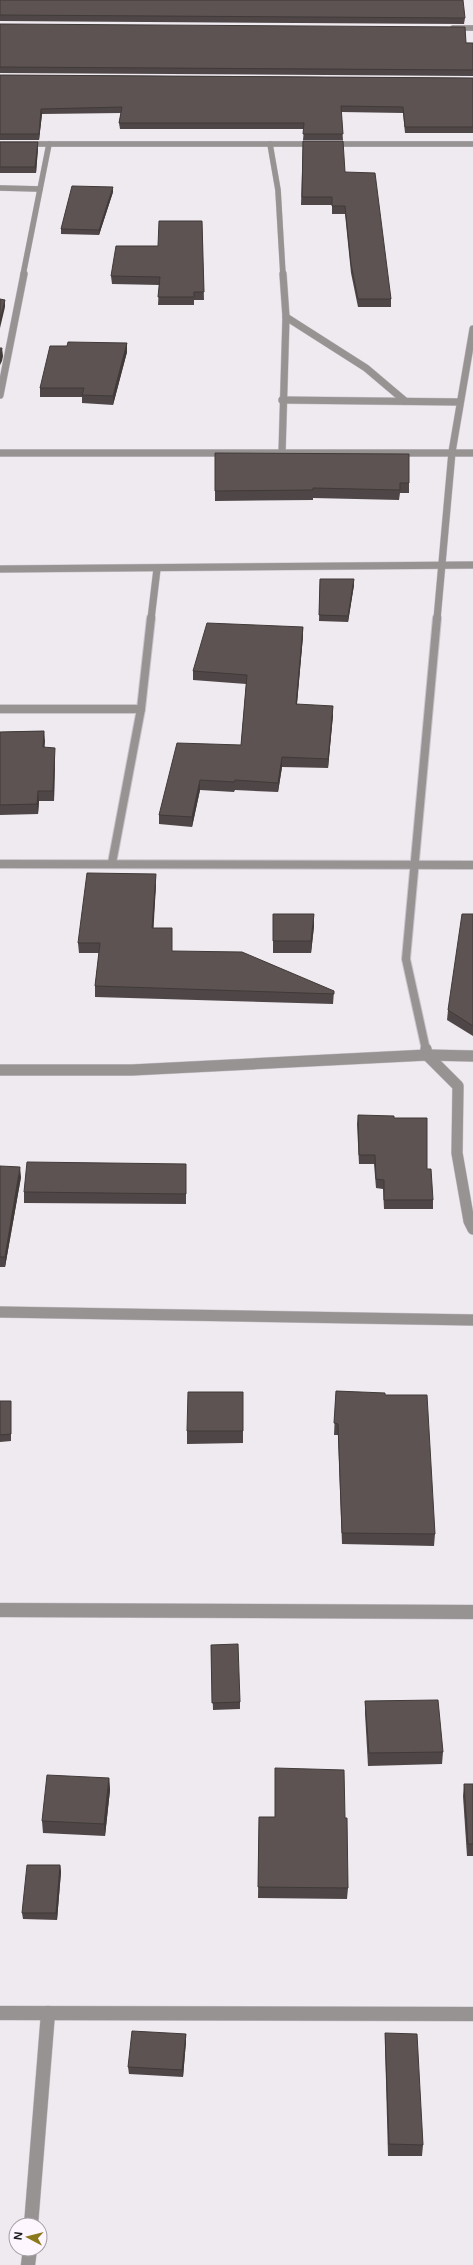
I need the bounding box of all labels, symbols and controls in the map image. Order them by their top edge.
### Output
north arrow [8,2217,48,2257]
text: N [11,2231,26,2241]

